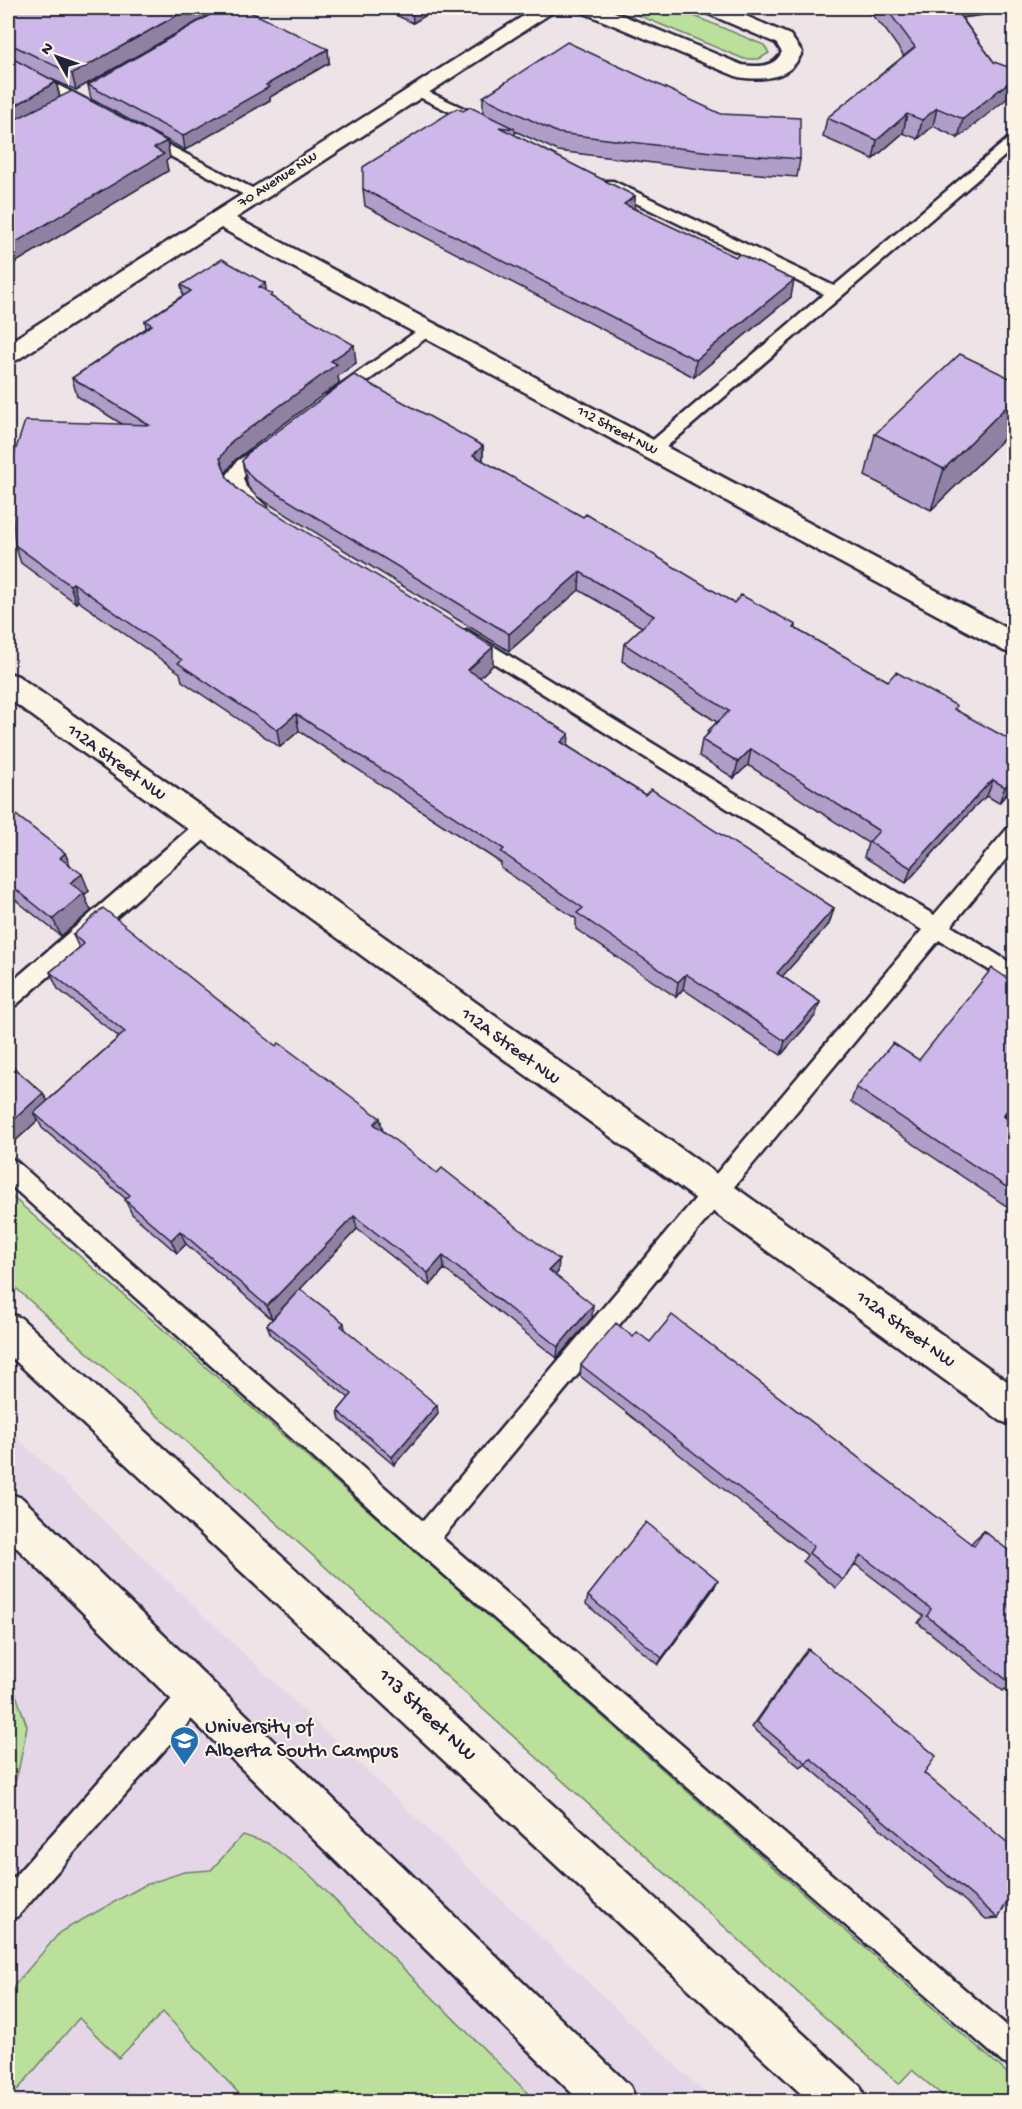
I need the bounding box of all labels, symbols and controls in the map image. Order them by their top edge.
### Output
north arrow [27,27,87,87]
text: N [38,39,59,60]
street label: 70 Avenue NW [234,148,321,213]
street label: 112 Street NW [573,402,661,460]
street label: 112A Street NW [61,719,170,806]
street label: 112A Street NW [455,1003,564,1090]
street label: 112A Street NW [850,1286,959,1373]
street label: 113 Street NW [371,1663,480,1768]
place label: University of Alberta South Campus [205,1716,399,1765]
school or university icon: University of Alberta South Campus [168,1724,200,1766]

